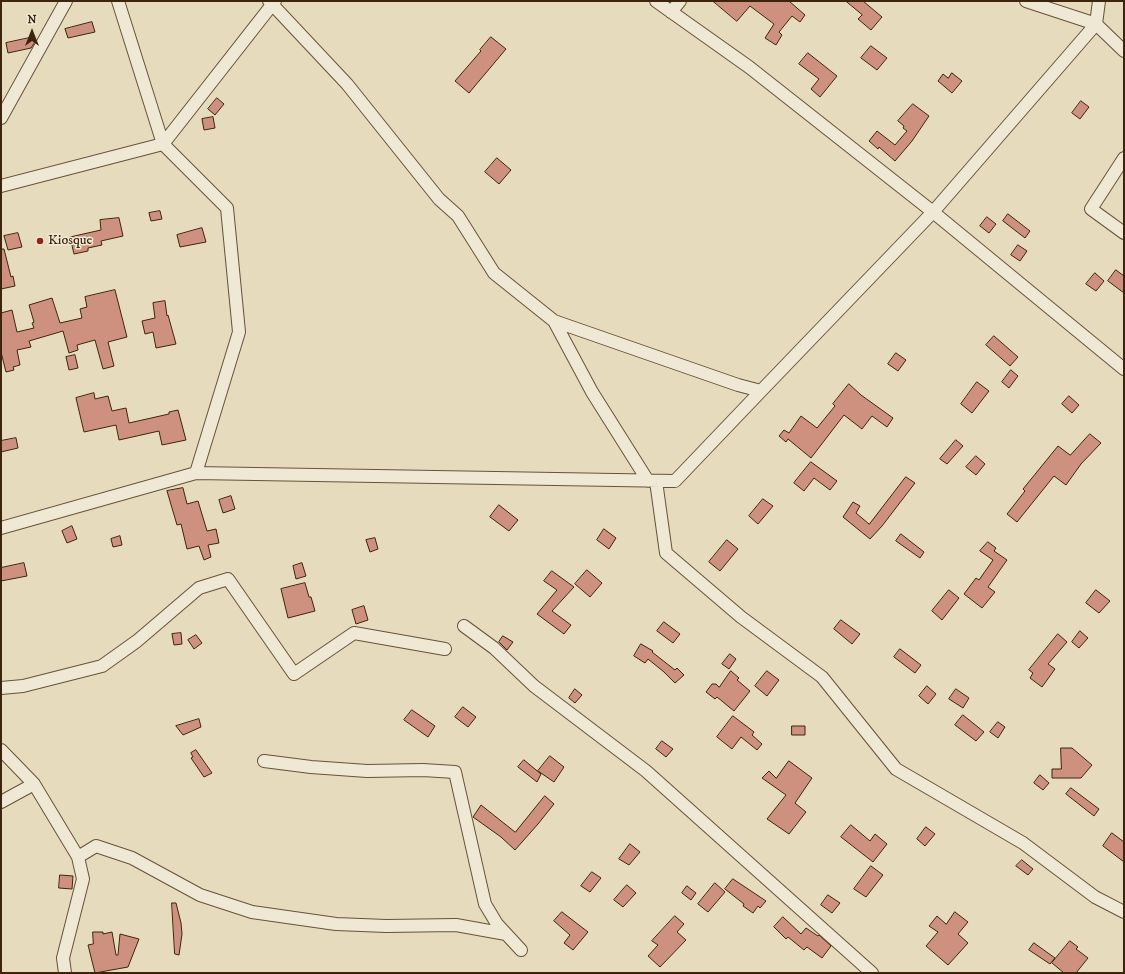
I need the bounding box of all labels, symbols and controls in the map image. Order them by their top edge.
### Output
north arrow [12,12,52,52]
text: N [27,13,37,27]
place label: Kiosque [48,233,92,249]
marker: Kiosque [35,236,45,246]

